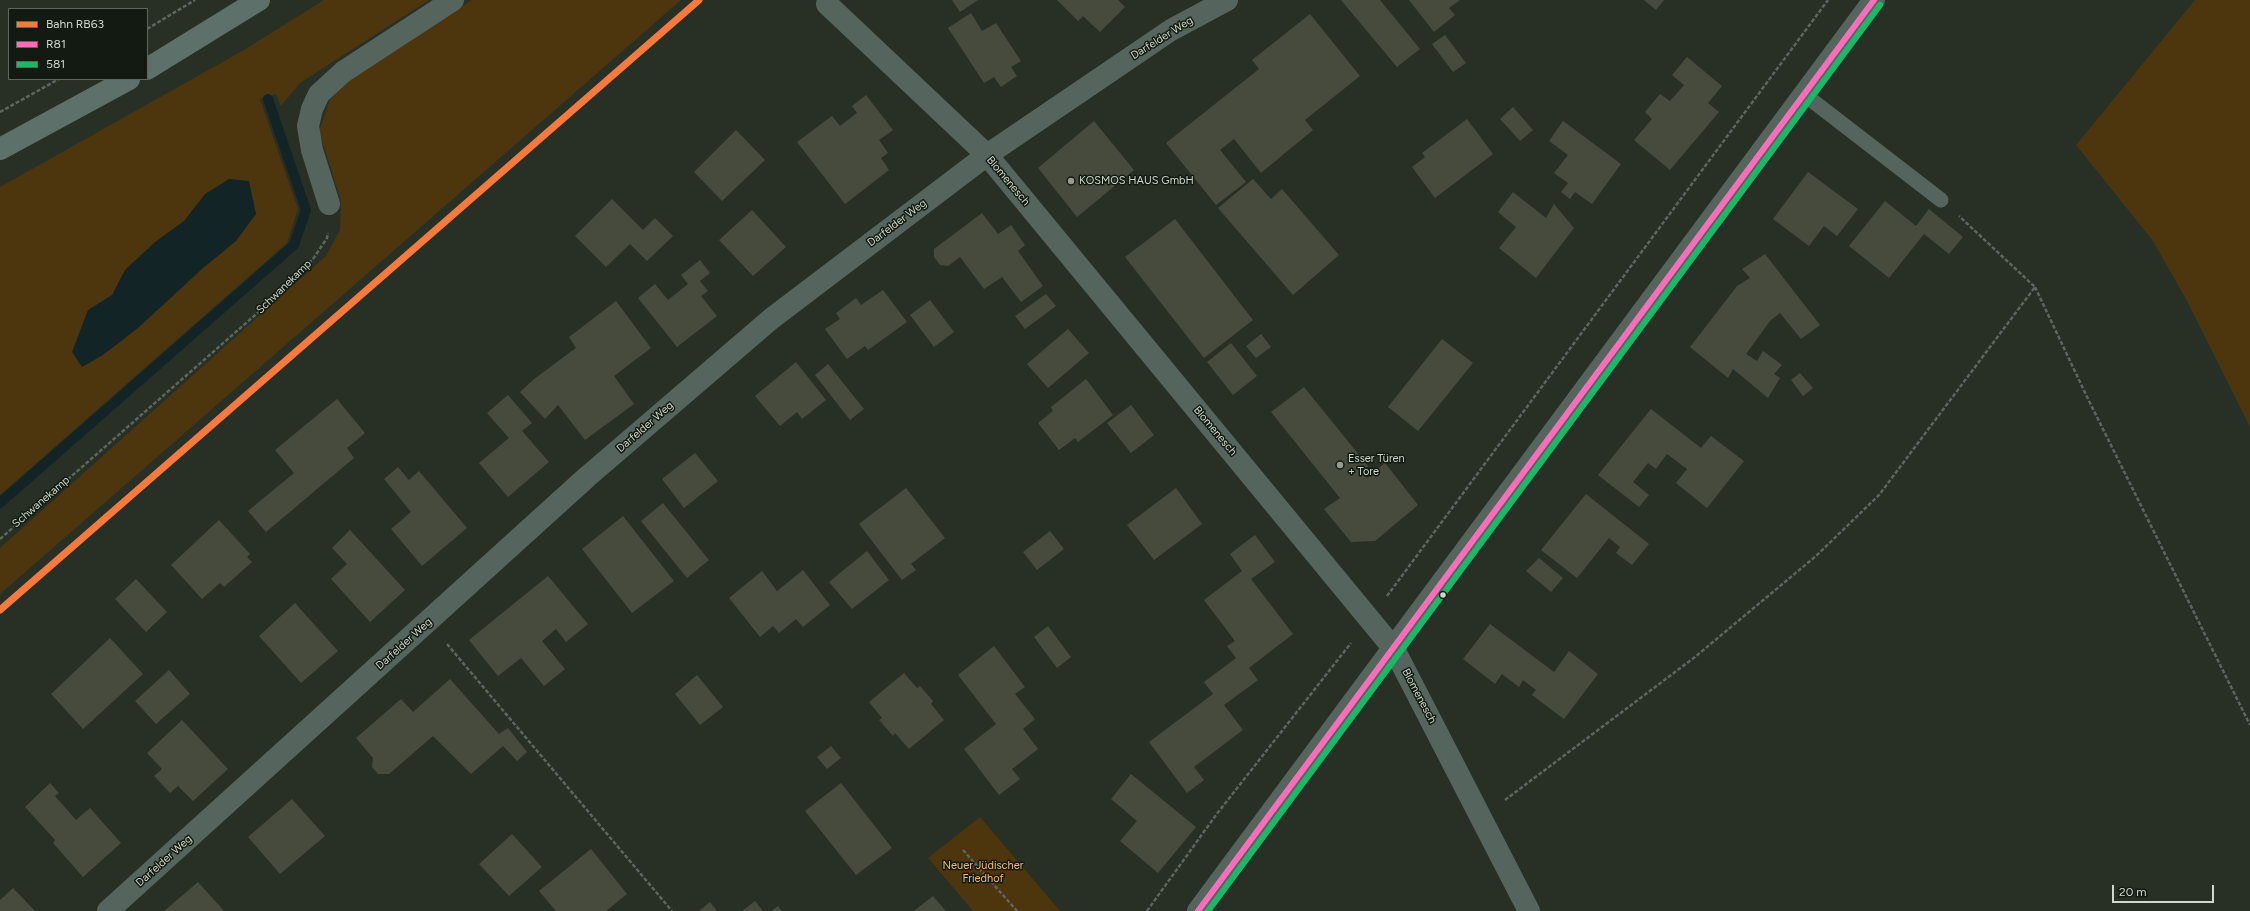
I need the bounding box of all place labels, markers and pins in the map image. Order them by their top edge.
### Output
place label: KOSMOS HAUS GmbH [1079,174,1194,188]
marker: KOSMOS HAUS GmbH [1066,176,1076,186]
place label: Esser Türen + Tore [1348,452,1405,478]
marker: Esser Türen + Tore [1335,460,1345,470]
unlabelled marker [1438,590,1448,600]

